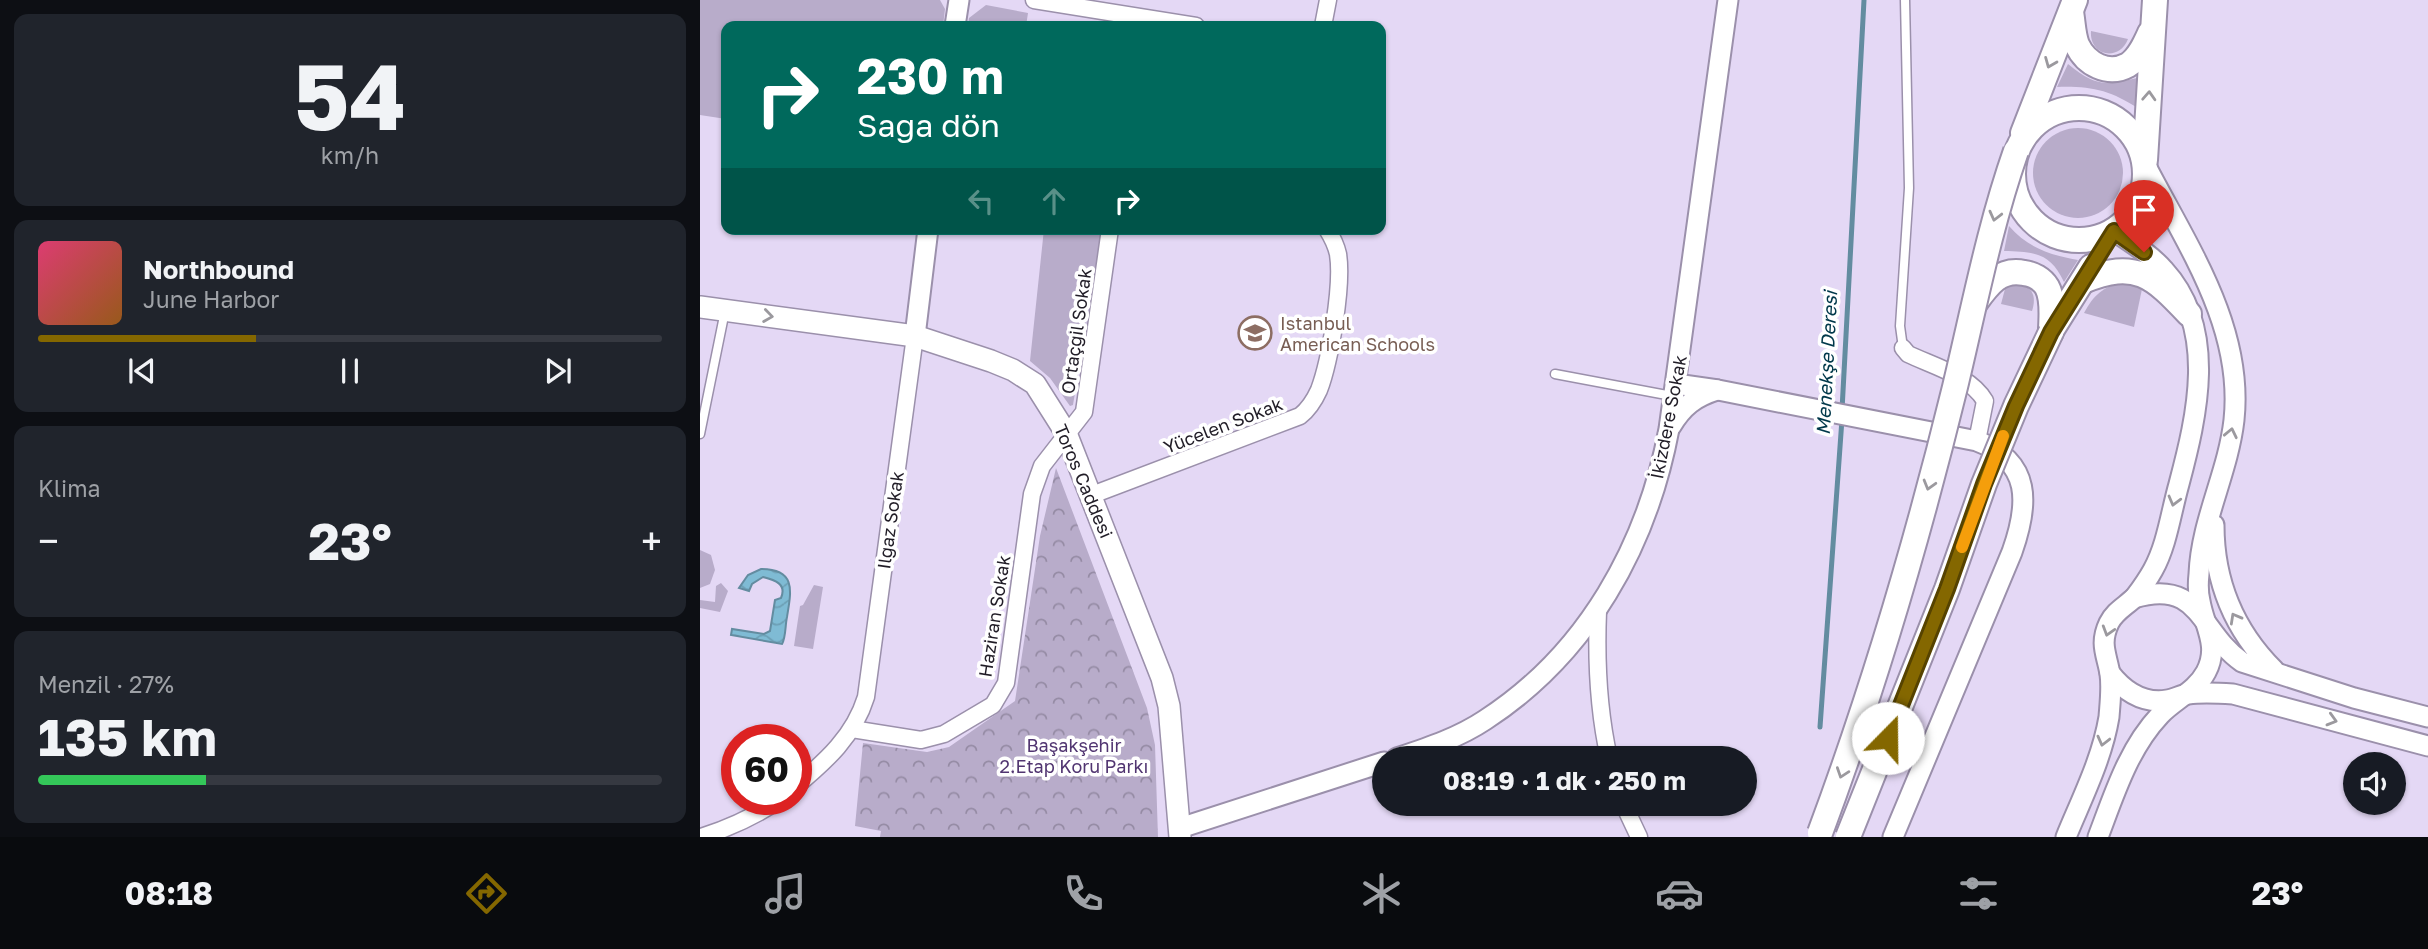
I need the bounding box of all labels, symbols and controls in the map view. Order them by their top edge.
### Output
text: 54 [294,41,406,150]
text: 230 m [857,46,1004,105]
icon: right [742,49,833,140]
one-way arrow [2045,57,2059,69]
one-way arrow [2141,90,2156,101]
text: Sağa dön [857,106,1000,144]
text: km/h [321,141,379,169]
pin [2114,180,2174,252]
icon: left [962,182,1000,220]
icon: ahead [1035,182,1073,220]
icon: right [1108,182,1146,220]
icon: arrive [2125,191,2163,229]
one-way arrow [1989,210,2003,222]
text: Northbound [143,254,294,285]
street label: Ortaçgil Sokak [1056,267,1096,395]
text: June Harbor [143,285,279,313]
water label: Menekşe Deresi [1811,288,1841,436]
one-way arrow [762,309,773,324]
place label: Istanbul American Schools [1280,312,1435,355]
school or university icon: Istanbul American Schools [1236,314,1274,352]
icon: previous [123,352,161,390]
icon: pause [331,352,369,390]
icon: next [539,352,577,390]
street label: İkizdere Sokak [1645,353,1691,481]
street label: Yücelen Sokak [1160,392,1286,458]
street label: Toros Caddesi [1050,421,1118,541]
one-way arrow [2223,427,2238,439]
street label: Ilgaz Sokak [872,470,908,570]
text: Klima [38,474,101,502]
one-way arrow [1923,479,1937,491]
one-way arrow [2168,494,2183,506]
text: 23° [308,509,392,571]
text: − [38,518,59,563]
text: + [641,518,662,563]
street label: Haziran Sokak [974,553,1014,679]
one-way arrow [2230,613,2243,625]
one-way arrow [2101,625,2116,637]
text: Menzil · 27% [38,670,174,698]
position arrow [1851,701,1925,775]
text: 135 km [38,705,217,767]
one-way arrow [2325,711,2337,726]
speed limit sign: 60 [721,724,812,815]
park label: Başakşehir 2.Etap Koru Parkı [1000,734,1148,777]
one-way arrow [2097,734,2111,746]
map controls [2343,752,2406,815]
button: sound [2343,752,2406,815]
text: 08:19 · 1 dk · 250 m [1443,765,1686,796]
one-way arrow [1836,766,1850,778]
icon: directions [462,869,511,918]
icon: music [761,869,810,918]
icon: phone [1059,869,1108,918]
icon: climate [1357,869,1406,918]
icon: car [1655,869,1704,918]
icon: filters [1954,869,2003,918]
text: 08:18 [125,874,213,912]
text: 23° [2252,874,2303,912]

